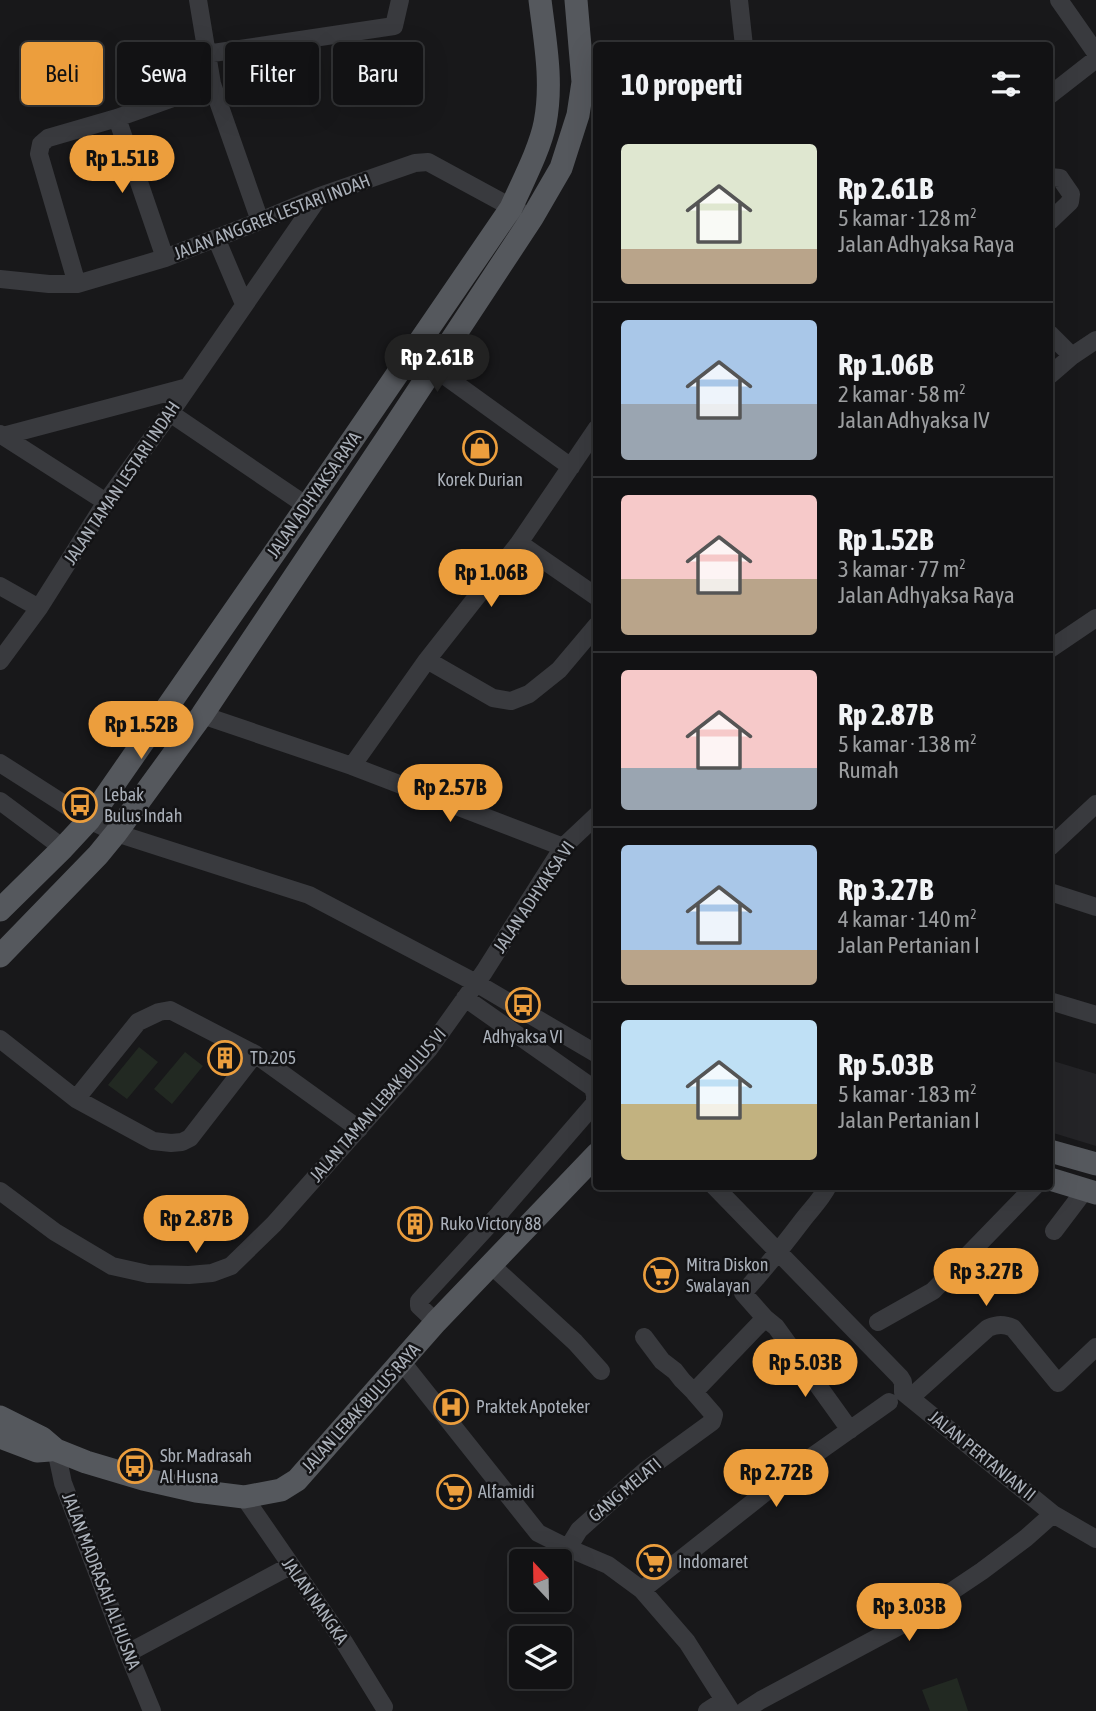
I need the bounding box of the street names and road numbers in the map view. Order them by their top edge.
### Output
street label: JALAN ANGGREK LESTARI INDAH [171,169,373,264]
street label: JALAN TAMAN LESTARI INDAH [59,397,184,568]
street label: JALAN ADHYAKSA RAYA [262,427,365,562]
street label: JALAN ADHYAKSA VI [489,837,579,956]
street label: JALAN TAMAN LEBAK BULUS VI [305,1023,450,1186]
street label: JALAN LEBAK BULUS RAYA [297,1339,424,1477]
street label: JALAN PERTANIAN II [925,1406,1040,1505]
street label: GANG MELATI [584,1453,665,1526]
street label: JALAN MADRASAH AL HUSNA [58,1489,145,1672]
street label: JALAN NANGKA [278,1553,353,1648]

